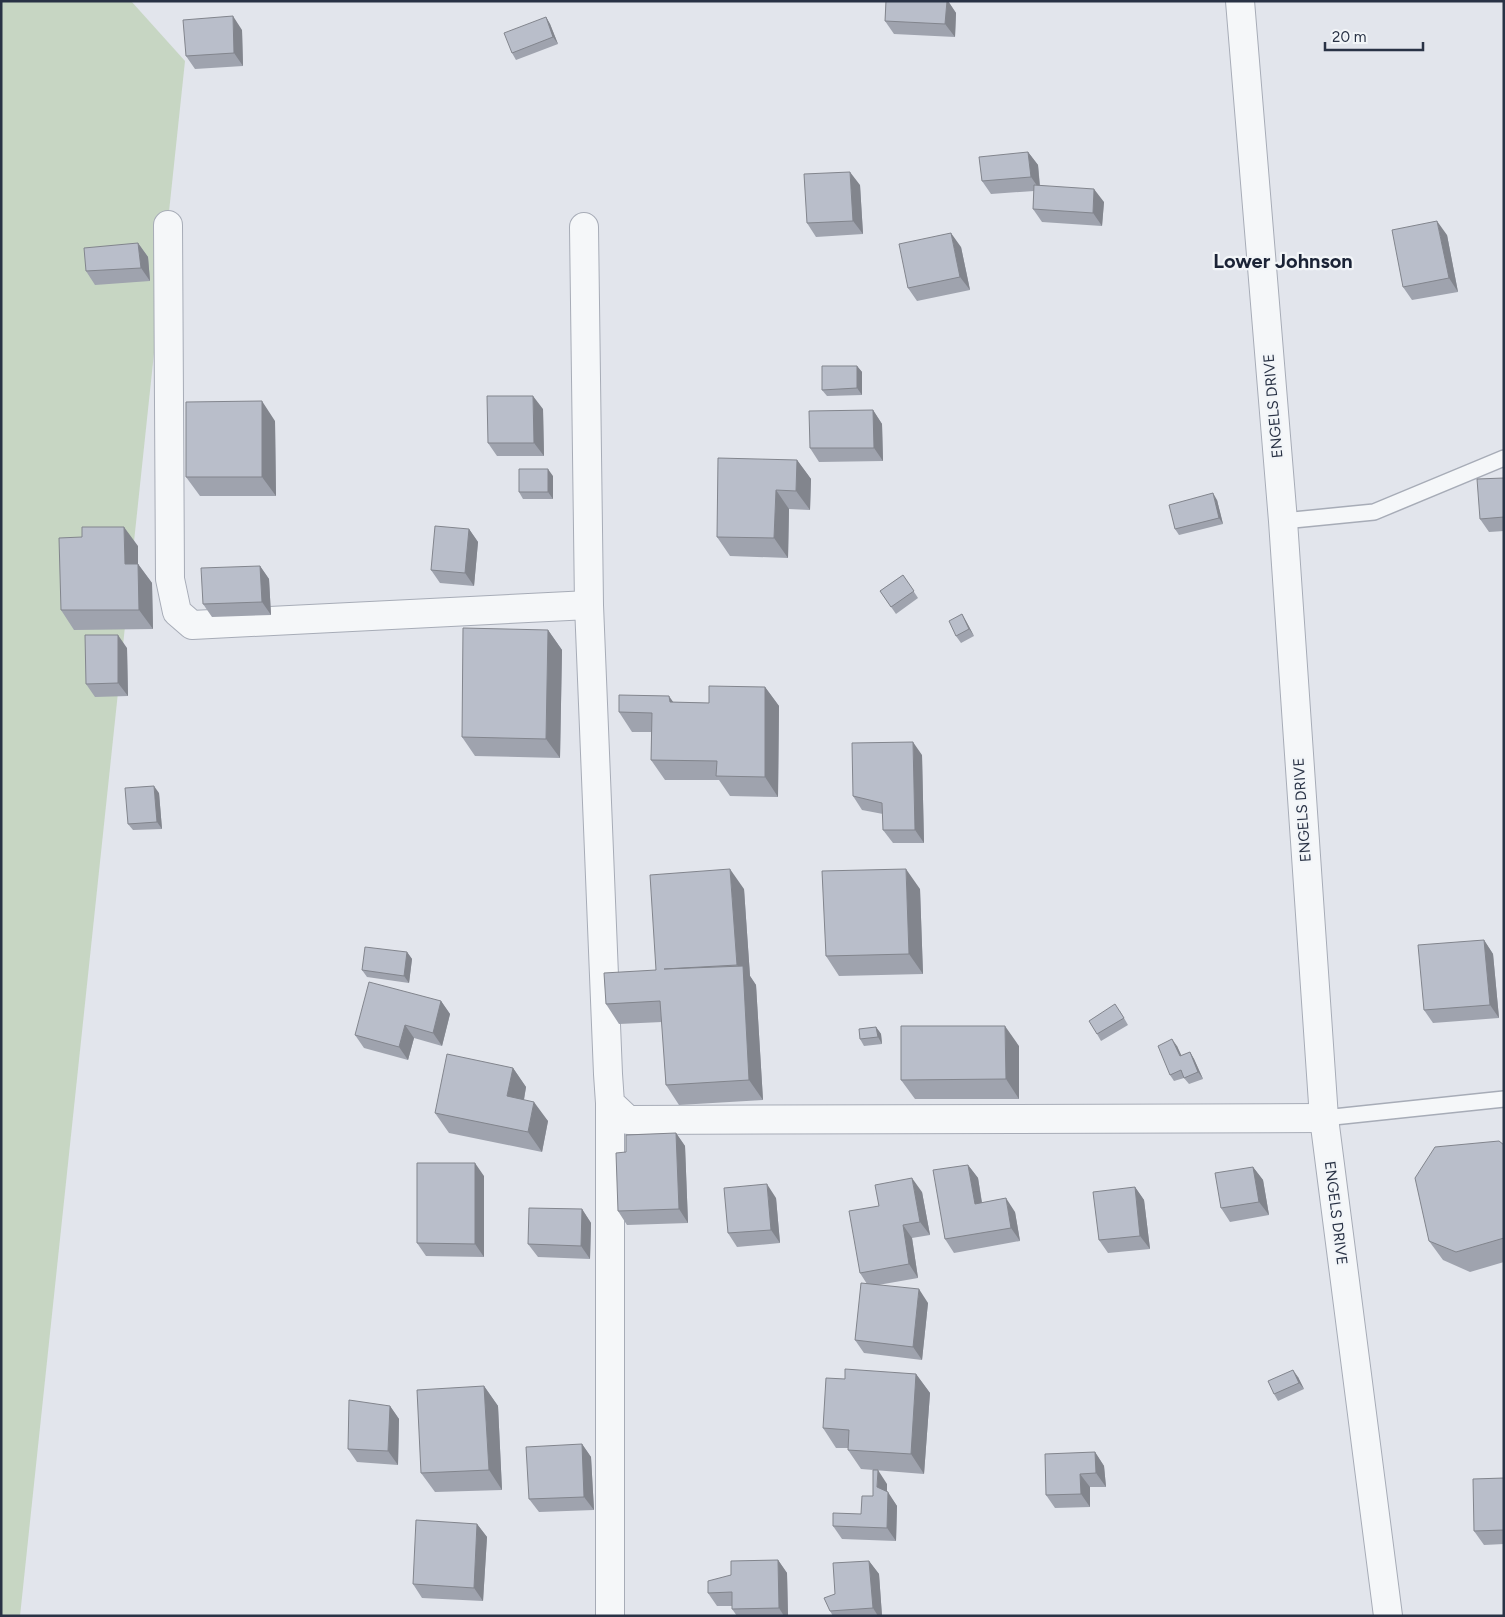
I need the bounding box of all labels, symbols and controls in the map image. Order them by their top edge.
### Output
scale bar [1325,20,1422,52]
text: 20 m [1332,28,1366,46]
district label: Lower Johnson [1213,249,1353,273]
street label: ENGELS DRIVE [1259,353,1287,459]
street label: ENGELS DRIVE [1289,757,1315,863]
street label: ENGELS DRIVE [1321,1160,1351,1266]

